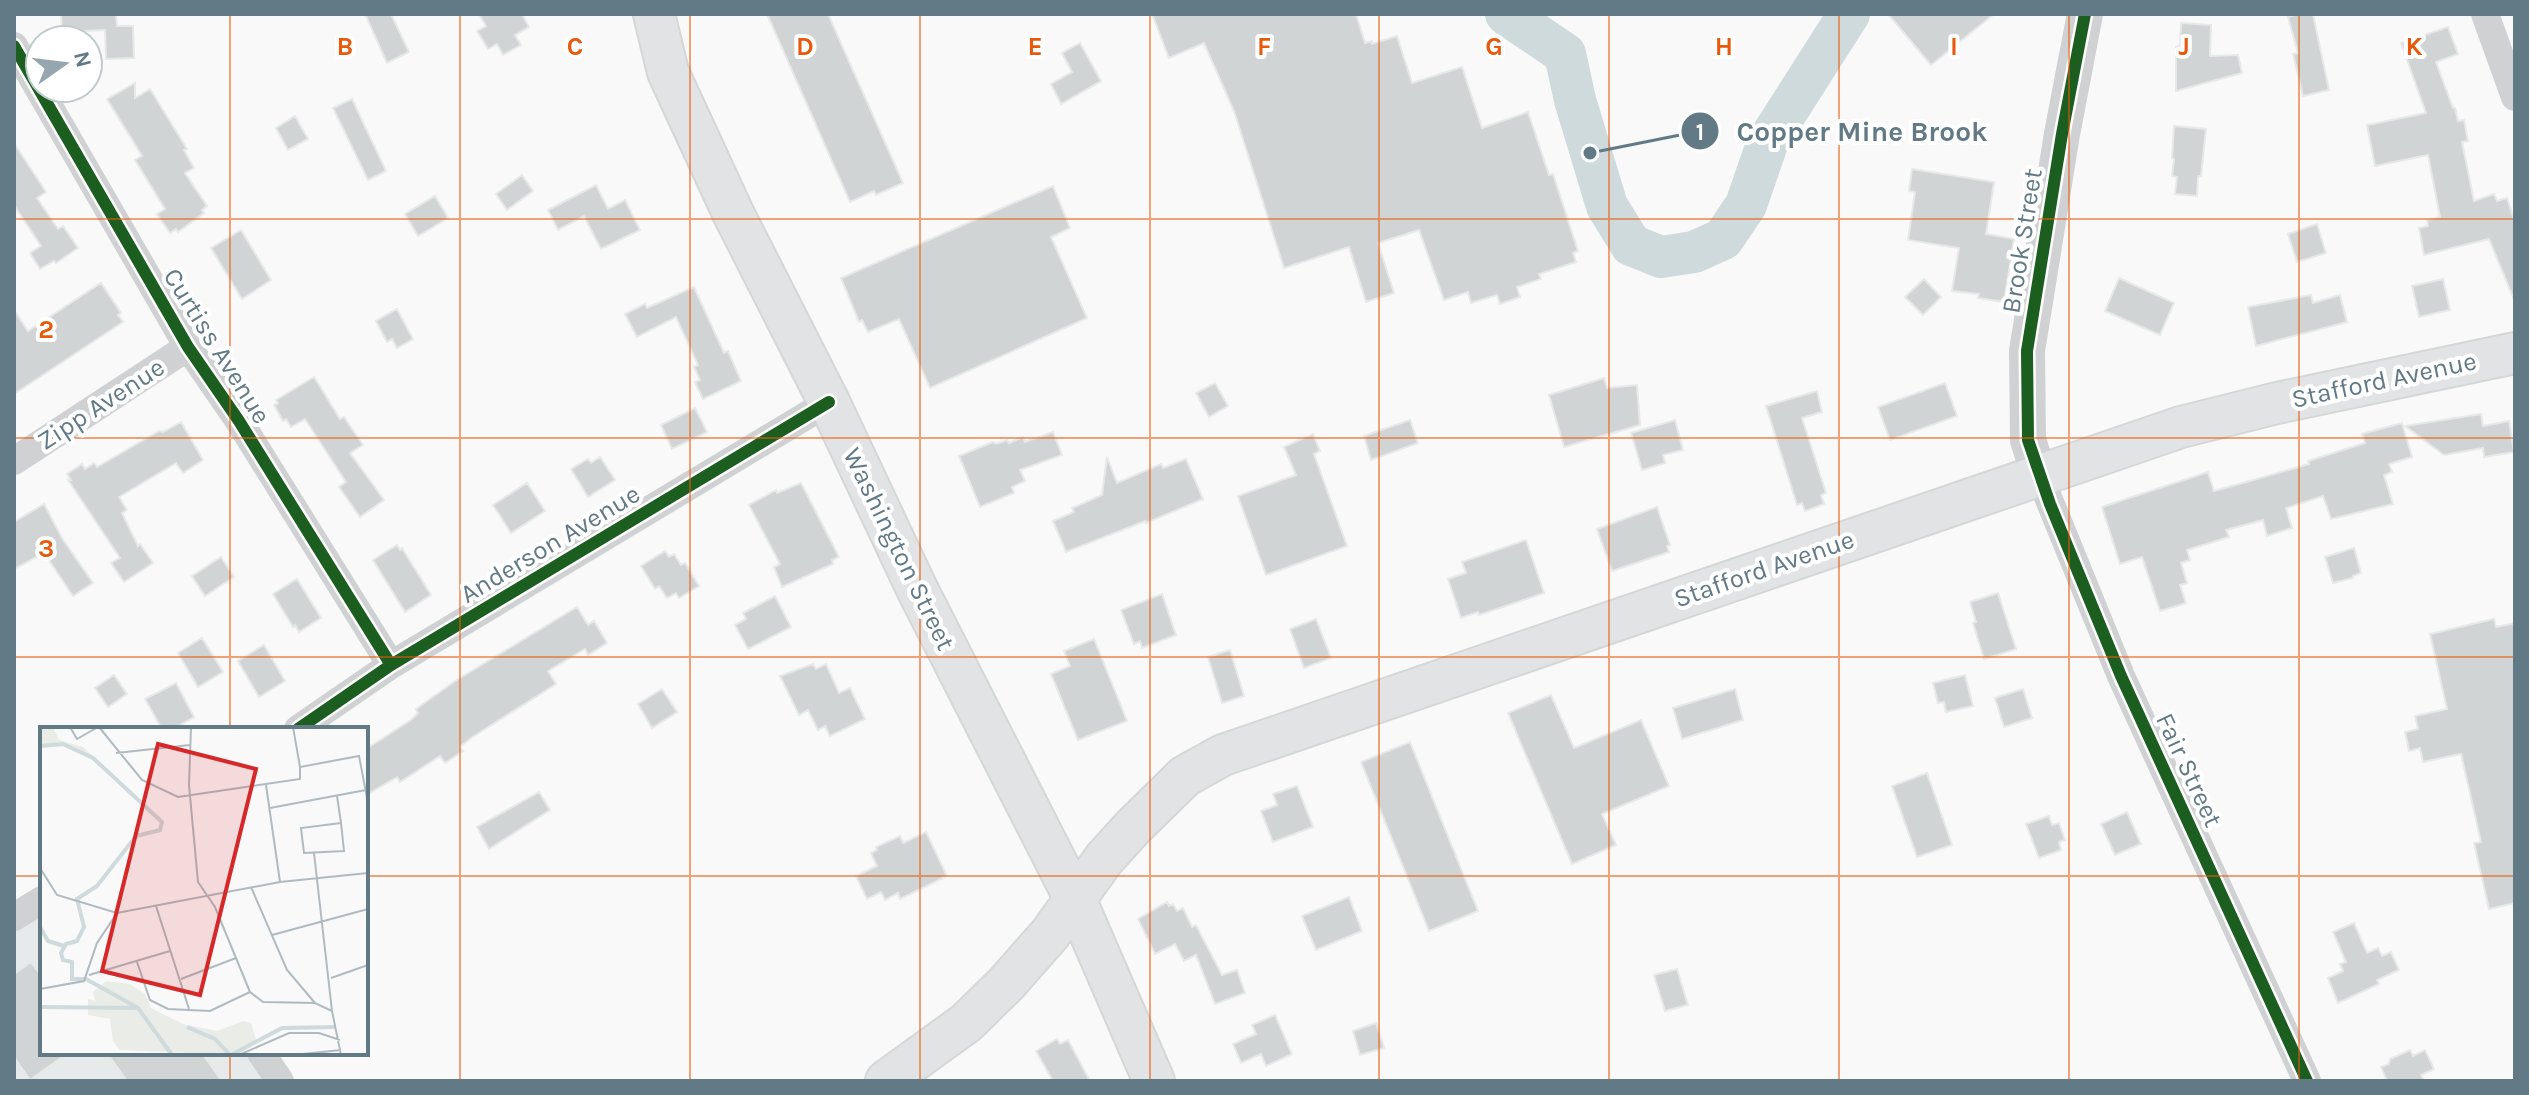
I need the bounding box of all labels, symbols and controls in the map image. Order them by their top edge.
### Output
north arrow [24,24,104,104]
text: B [337,31,353,62]
text: C [567,31,583,62]
text: D [796,31,814,62]
text: E [1027,31,1043,62]
text: F [1257,31,1271,62]
text: G [1485,31,1503,62]
text: H [1715,31,1733,62]
text: I [1950,31,1958,62]
text: J [2178,31,2190,62]
text: K [2405,31,2423,62]
text: N [68,49,97,70]
callout: Copper Mine Brook [1680,105,2003,157]
text: Copper Mine Brook [1736,115,1988,148]
text: 1 [1696,118,1704,146]
street label: Brook Street [1995,166,2049,316]
street label: Curtiss Avenue [157,262,277,430]
text: 2 [38,314,54,345]
street label: Stafford Avenue [2289,345,2479,415]
street label: Zipp Avenue [32,351,170,457]
street label: Washington Street [837,443,962,655]
street label: Anderson Avenue [455,478,645,610]
street label: Stafford Avenue [1670,524,1858,614]
text: 3 [38,533,54,564]
street label: Fair Street [2149,708,2229,832]
inset map [40,727,368,1055]

